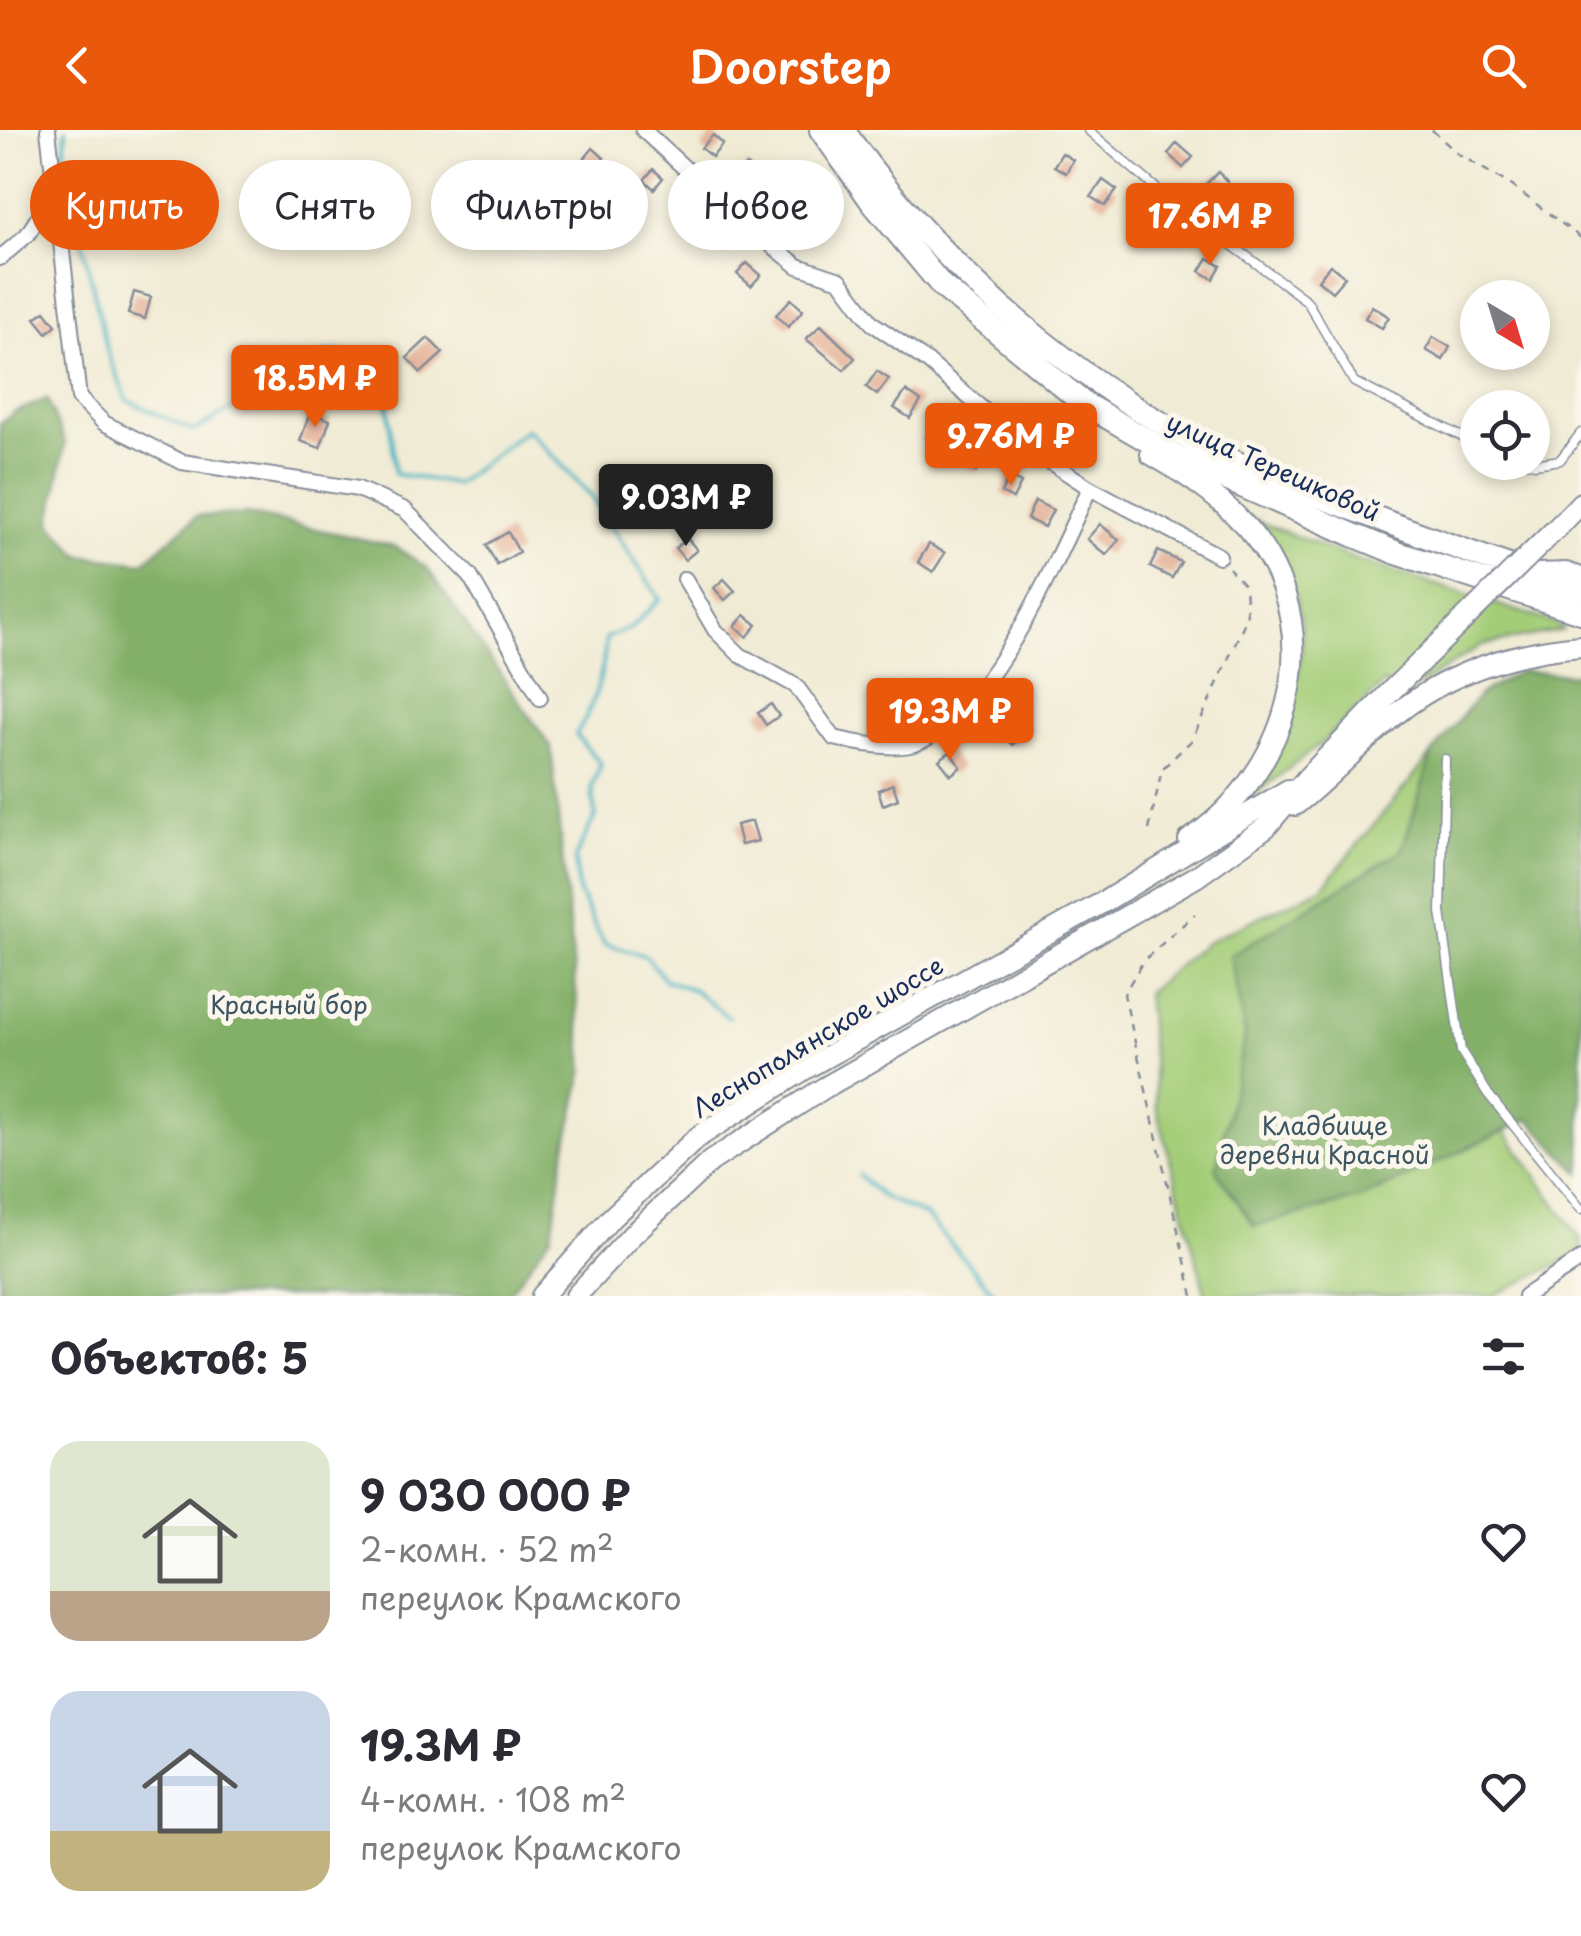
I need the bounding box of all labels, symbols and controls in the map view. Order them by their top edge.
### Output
text: Doorstep [689,31,892,99]
icon: back [50,38,105,93]
icon: search [1476,38,1531,93]
chip: Купить [30,160,219,250]
chip: Снять [239,160,411,250]
chip: Фильтры [431,160,648,250]
chip: Новое [668,160,844,250]
pin: 17.6M ₽ [1118,183,1302,268]
text: 17.6M ₽ [1148,191,1272,239]
north arrow [1460,280,1550,370]
map controls [1460,280,1550,480]
pin: 18.5M ₽ [223,345,407,430]
text: 18.5M ₽ [253,353,377,401]
button: locate [1460,390,1550,480]
street label: улица Терешковой [1161,402,1386,530]
pin: 9.76M ₽ [919,403,1103,488]
text: 9.76M ₽ [947,411,1075,459]
pin: 9.03M ₽ [594,464,778,549]
text: 9.03M ₽ [621,472,751,520]
pin: 19.3M ₽ [858,678,1042,763]
text: 19.3M ₽ [889,686,1011,734]
street label: Леснополянское шоссе [685,946,950,1126]
park label: Красный бор [210,985,368,1023]
park label: Кладбище деревни Красной [1220,1106,1430,1173]
text: Объектов: 5 [50,1325,309,1388]
icon: filters [1476,1329,1531,1384]
text: 9 030 000 ₽ [360,1462,630,1525]
icon: home [130,1481,250,1601]
icon: heart [1476,1514,1531,1569]
text: 2-комн. · 52 m² [360,1525,614,1573]
text: переулок Крамского [360,1573,682,1621]
text: 19.3M ₽ [360,1712,521,1775]
icon: home [130,1731,250,1851]
icon: heart [1476,1764,1531,1819]
text: 4-комн. · 108 m² [360,1775,626,1823]
text: переулок Крамского [360,1823,682,1871]

